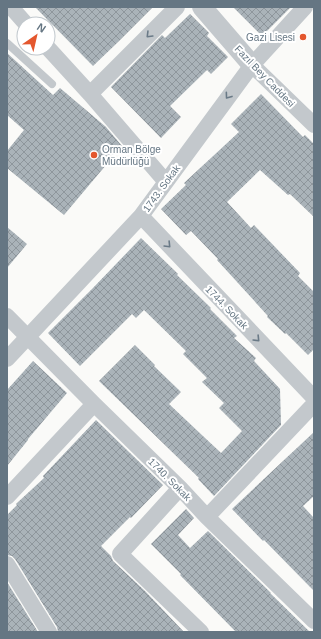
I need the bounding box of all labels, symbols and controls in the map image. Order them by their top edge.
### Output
north arrow [16,16,56,56]
text: N [35,21,48,35]
one-way arrow [146,30,154,38]
place label: Gazi Lisesi [246,32,295,43]
marker: Gazi Lisesi [298,32,308,42]
street label: Fazıl Bey Caddesi [232,43,297,109]
one-way arrow [226,92,233,99]
place label: Orman Bölge Müdürlüğü [102,144,161,167]
marker: Orman Bölge Müdürlüğü [89,150,99,160]
street label: 1743. Sokak [141,162,183,214]
one-way arrow [163,240,170,247]
street label: 1744. Sokak [203,284,251,332]
one-way arrow [252,334,259,341]
street label: 1740. Sokak [146,456,194,504]

